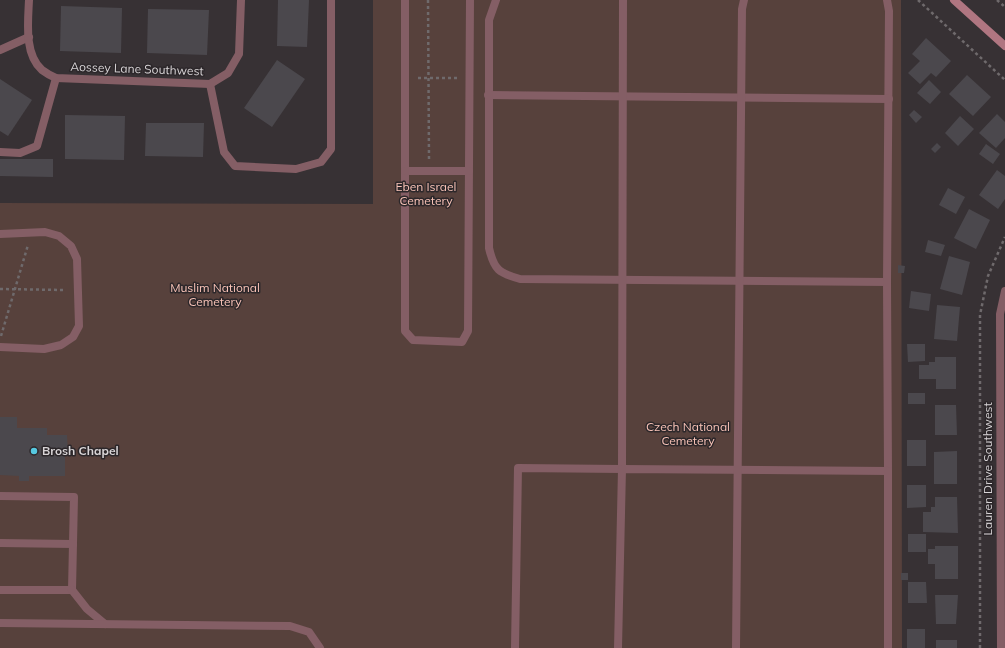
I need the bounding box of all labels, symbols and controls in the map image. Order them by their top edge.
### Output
street label: Aossey Lane Southwest [70,59,204,78]
park label: Eben Israel Cemetery [396,179,456,208]
park label: Muslim National Cemetery [170,280,260,309]
street label: Lauren Drive Southwest [980,402,995,536]
park label: Czech National Cemetery [646,419,730,448]
place label: Brosh Chapel [42,443,119,458]
marker: Brosh Chapel [29,446,39,456]

